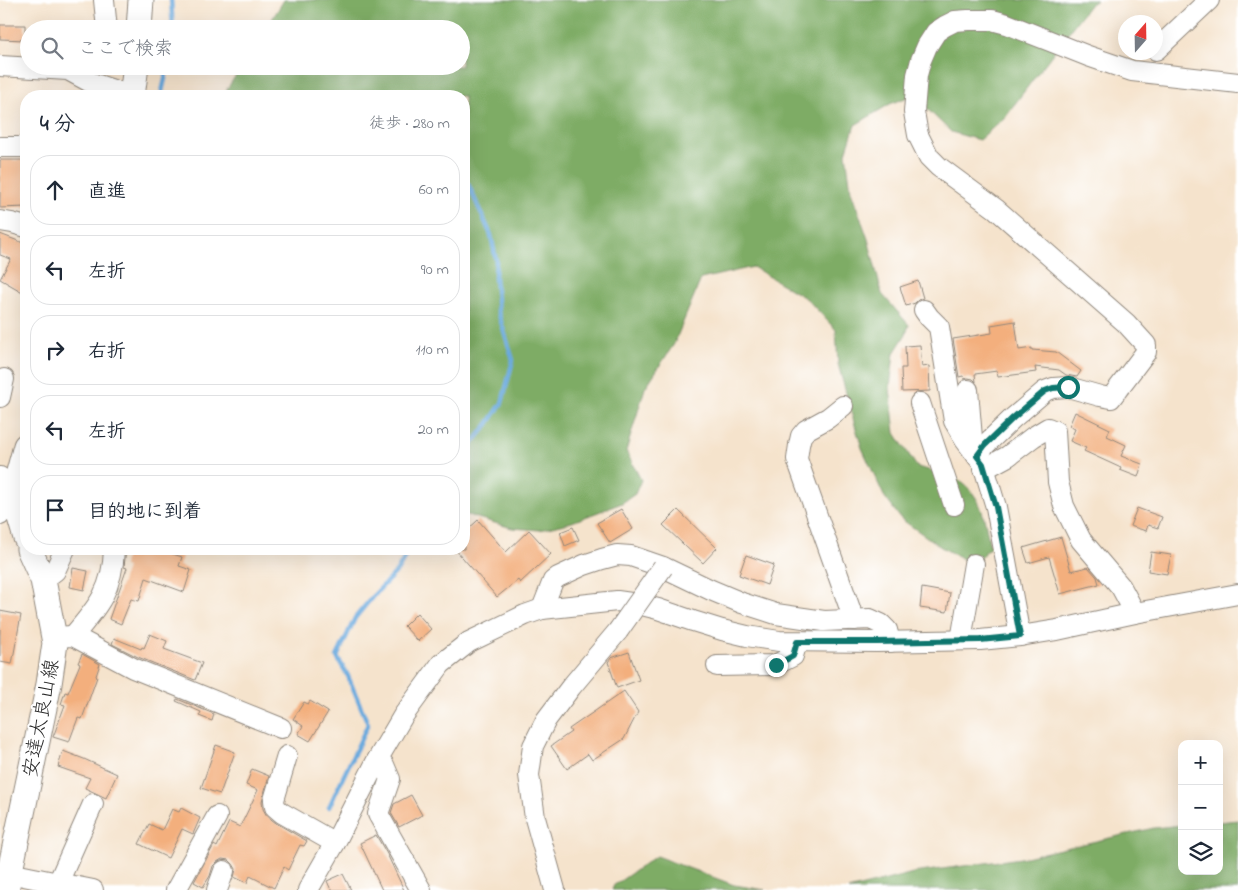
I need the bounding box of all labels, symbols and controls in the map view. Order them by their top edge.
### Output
north arrow [1118,15,1163,60]
search box [20,20,470,75]
icon: search [38,34,66,62]
text: ここで検索 [78,36,173,63]
text: 4 分 [40,110,75,140]
text: 徒歩 · 280 m [369,112,450,136]
icon: ahead [41,176,69,204]
text: 60 m [419,178,449,202]
text: 直進 [88,179,126,206]
icon: left [41,256,69,284]
text: 90 m [421,258,449,282]
text: 左折 [88,259,126,286]
icon: right [41,336,69,364]
text: 110 m [415,338,449,362]
text: 右折 [88,339,126,366]
route start [1057,376,1080,399]
icon: left [41,416,69,444]
text: 20 m [418,418,449,442]
text: 左折 [88,419,126,446]
icon: arrive [41,496,69,524]
text: 目的地に到着 [88,499,202,526]
route end [765,654,788,677]
street label: 安達太良山線 [17,657,68,780]
map controls [1178,740,1223,875]
button: + [1178,740,1223,785]
button: − [1178,785,1223,830]
button: layers [1178,830,1223,875]

